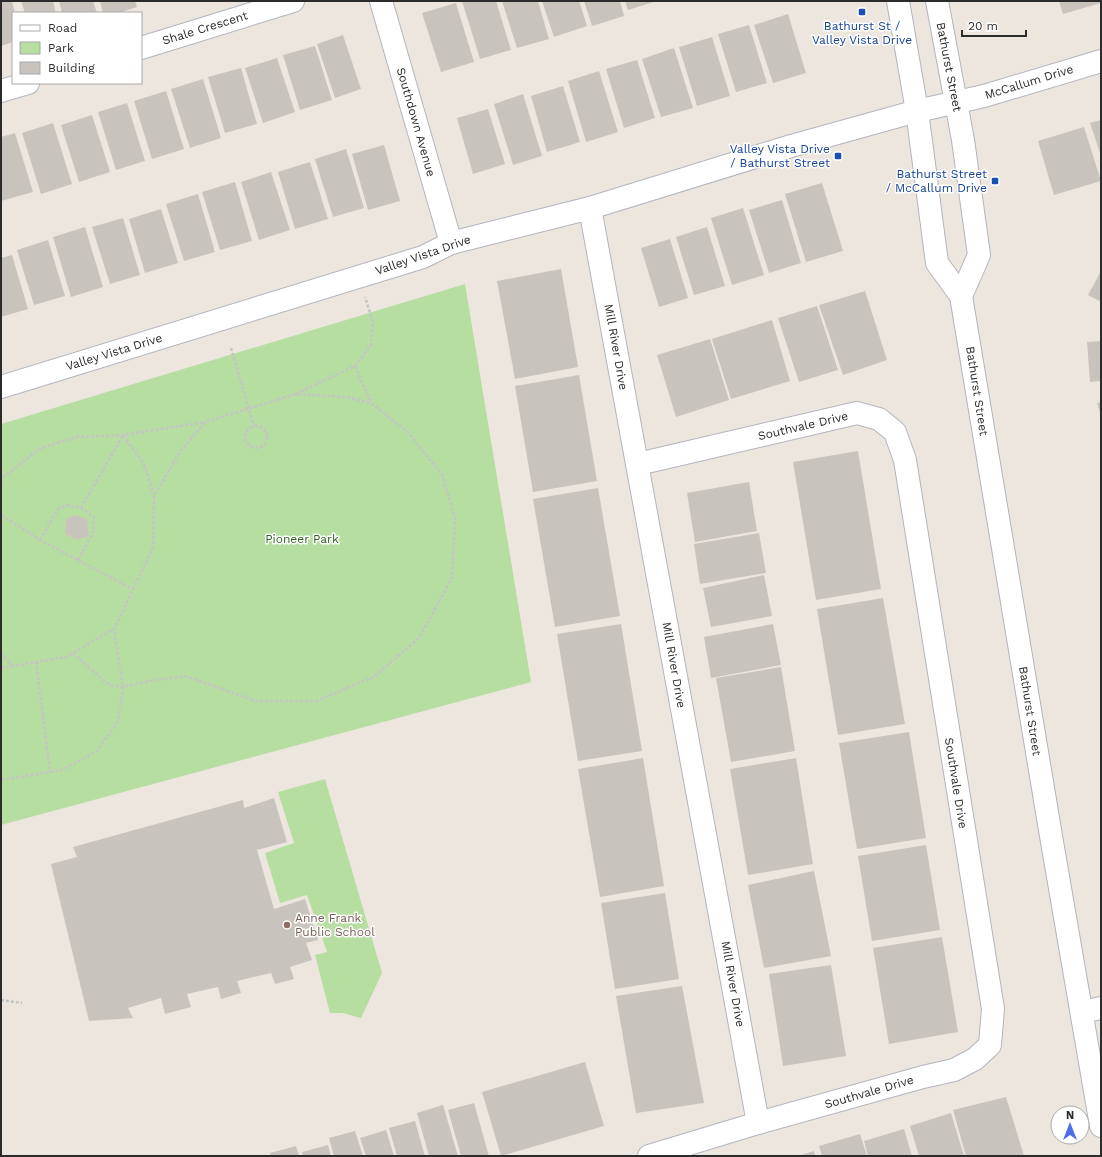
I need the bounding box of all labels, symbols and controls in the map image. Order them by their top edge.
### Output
marker: Bathurst St / Valley Vista Drive [857,7,867,17]
street label: Shale Crescent [160,8,250,48]
legend [12,12,142,84]
scale bar [962,12,1026,38]
place label: Bathurst St / Valley Vista Drive [812,19,912,47]
text: 20 m [968,19,998,33]
text: Road [48,21,77,35]
street label: Bathurst Street [933,21,965,113]
text: Park [48,41,74,55]
text: Building [48,61,95,75]
street label: McCallum Drive [983,62,1075,102]
street label: Southdown Avenue [394,66,438,178]
place label: Valley Vista Drive / Bathurst Street [730,142,830,170]
marker: Valley Vista Drive / Bathurst Street [833,151,843,161]
place label: Bathurst Street / McCallum Drive [886,167,987,195]
marker: Bathurst Street / McCallum Drive [990,176,1000,186]
street label: Valley Vista Drive [373,232,473,278]
street label: Mill River Drive [602,303,630,391]
street label: Valley Vista Drive [64,331,164,373]
street label: Bathurst Street [963,345,991,437]
street label: Southvale Drive [757,409,849,443]
park label: Pioneer Park [265,532,339,546]
street label: Mill River Drive [660,621,688,709]
street label: Bathurst Street [1016,665,1044,757]
street label: Southvale Drive [942,736,970,830]
place label: Anne Frank Public School [295,911,375,939]
marker: Anne Frank Public School [282,920,292,930]
street label: Mill River Drive [719,940,747,1028]
street label: Southvale Drive [823,1073,915,1111]
north arrow [1050,1105,1090,1145]
text: N [1066,1109,1074,1122]

